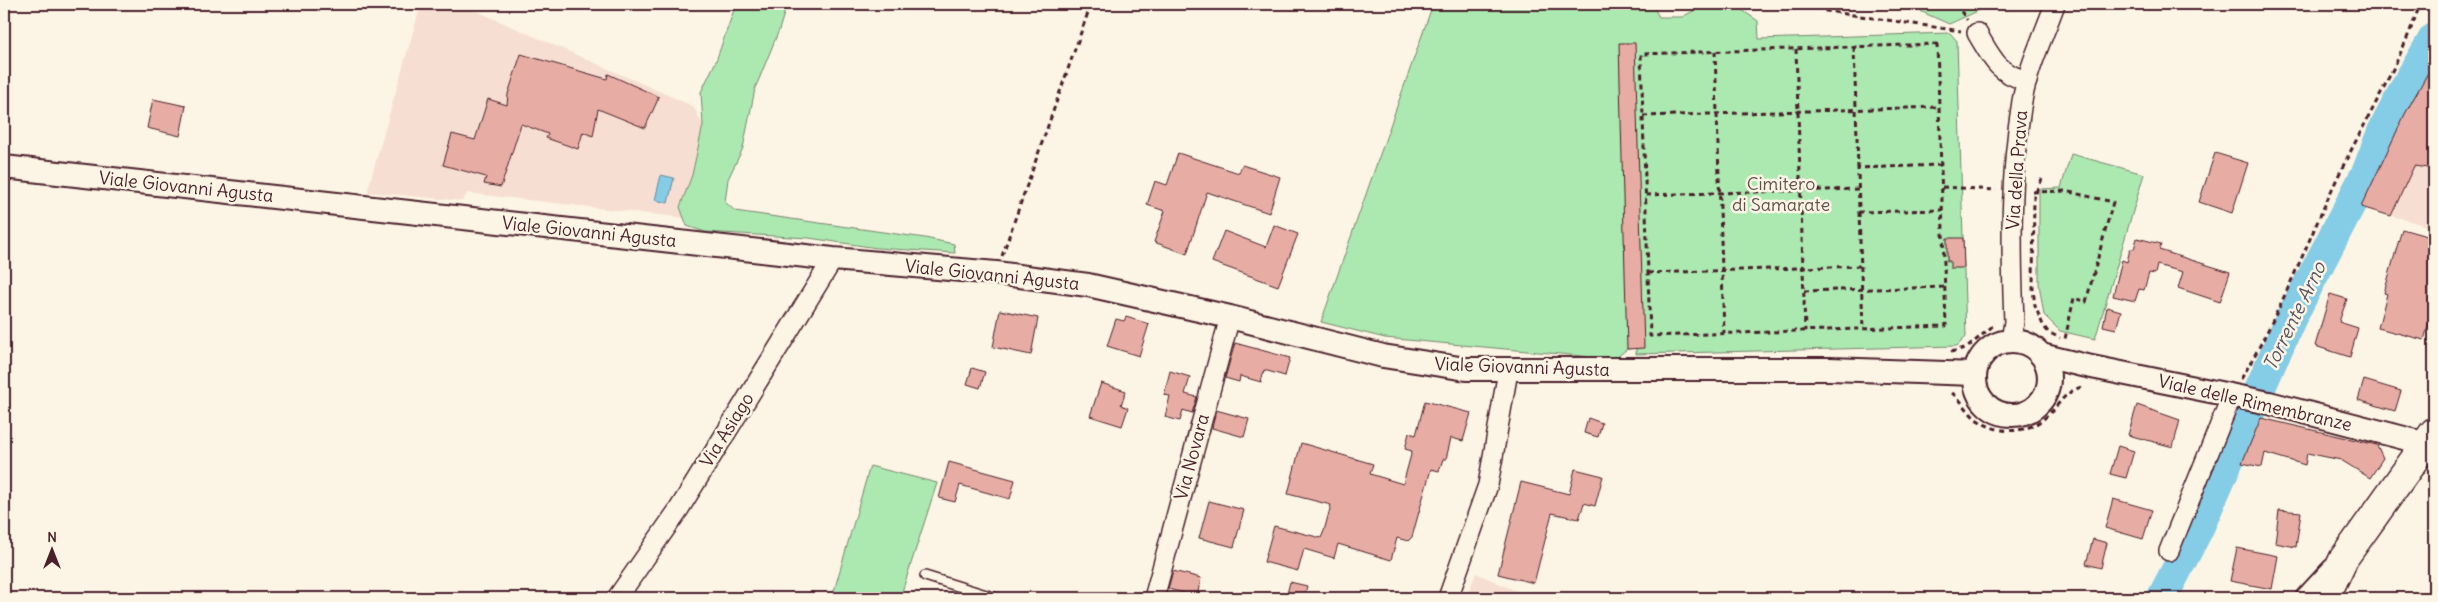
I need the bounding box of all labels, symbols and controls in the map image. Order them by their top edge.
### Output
street label: Via della Prava [2001,109,2032,231]
street label: Viale Giovanni Agusta [98,166,275,207]
park label: Cimitero di Samarate [1732,172,1830,216]
street label: Viale Giovanni Agusta [501,211,678,252]
street label: Viale Giovanni Agusta [904,254,1081,295]
water label: Torrente Arno [2257,257,2331,374]
street label: Viale Giovanni Agusta [1434,352,1610,381]
street label: Viale delle Rimembranze [2156,369,2354,436]
street label: Via Asiago [695,388,759,471]
street label: Via Novara [1169,411,1214,503]
north arrow [28,524,78,574]
text: N [47,528,57,546]

